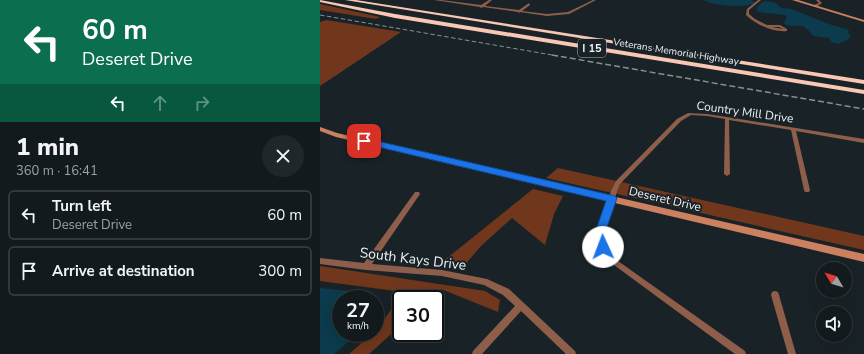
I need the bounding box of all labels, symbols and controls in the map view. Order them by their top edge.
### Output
text: 60 m [82,11,148,49]
icon: left [16,16,68,68]
street label: Veterans Memorial Highway [611,35,741,69]
road number: I 15 [578,39,606,57]
text: Deseret Drive [82,47,193,71]
icon: left [107,92,129,114]
icon: ahead [149,92,171,114]
icon: right [191,92,213,114]
street label: Country Mill Drive [696,97,794,127]
pin [347,124,381,158]
icon: arrive [353,130,375,152]
text: 1 min [16,131,79,163]
button: close [262,135,304,177]
text: 360 m · 16:41 [16,162,98,180]
street label: Deseret Drive [627,183,703,215]
text: Turn left [52,196,111,216]
icon: left [18,204,40,226]
text: 60 m [267,205,302,225]
text: Deseret Drive [52,216,132,234]
position arrow [582,226,624,268]
street label: South Kays Drive [359,243,467,275]
icon: arrive [18,260,40,282]
text: Arrive at destination [52,261,195,281]
text: 300 m [258,261,302,281]
north arrow [816,262,852,298]
map controls [816,262,852,342]
speed limit sign: 30 [392,290,444,342]
text: 27 [346,297,370,324]
button: sound [816,306,852,342]
text: km/h [347,319,369,333]

